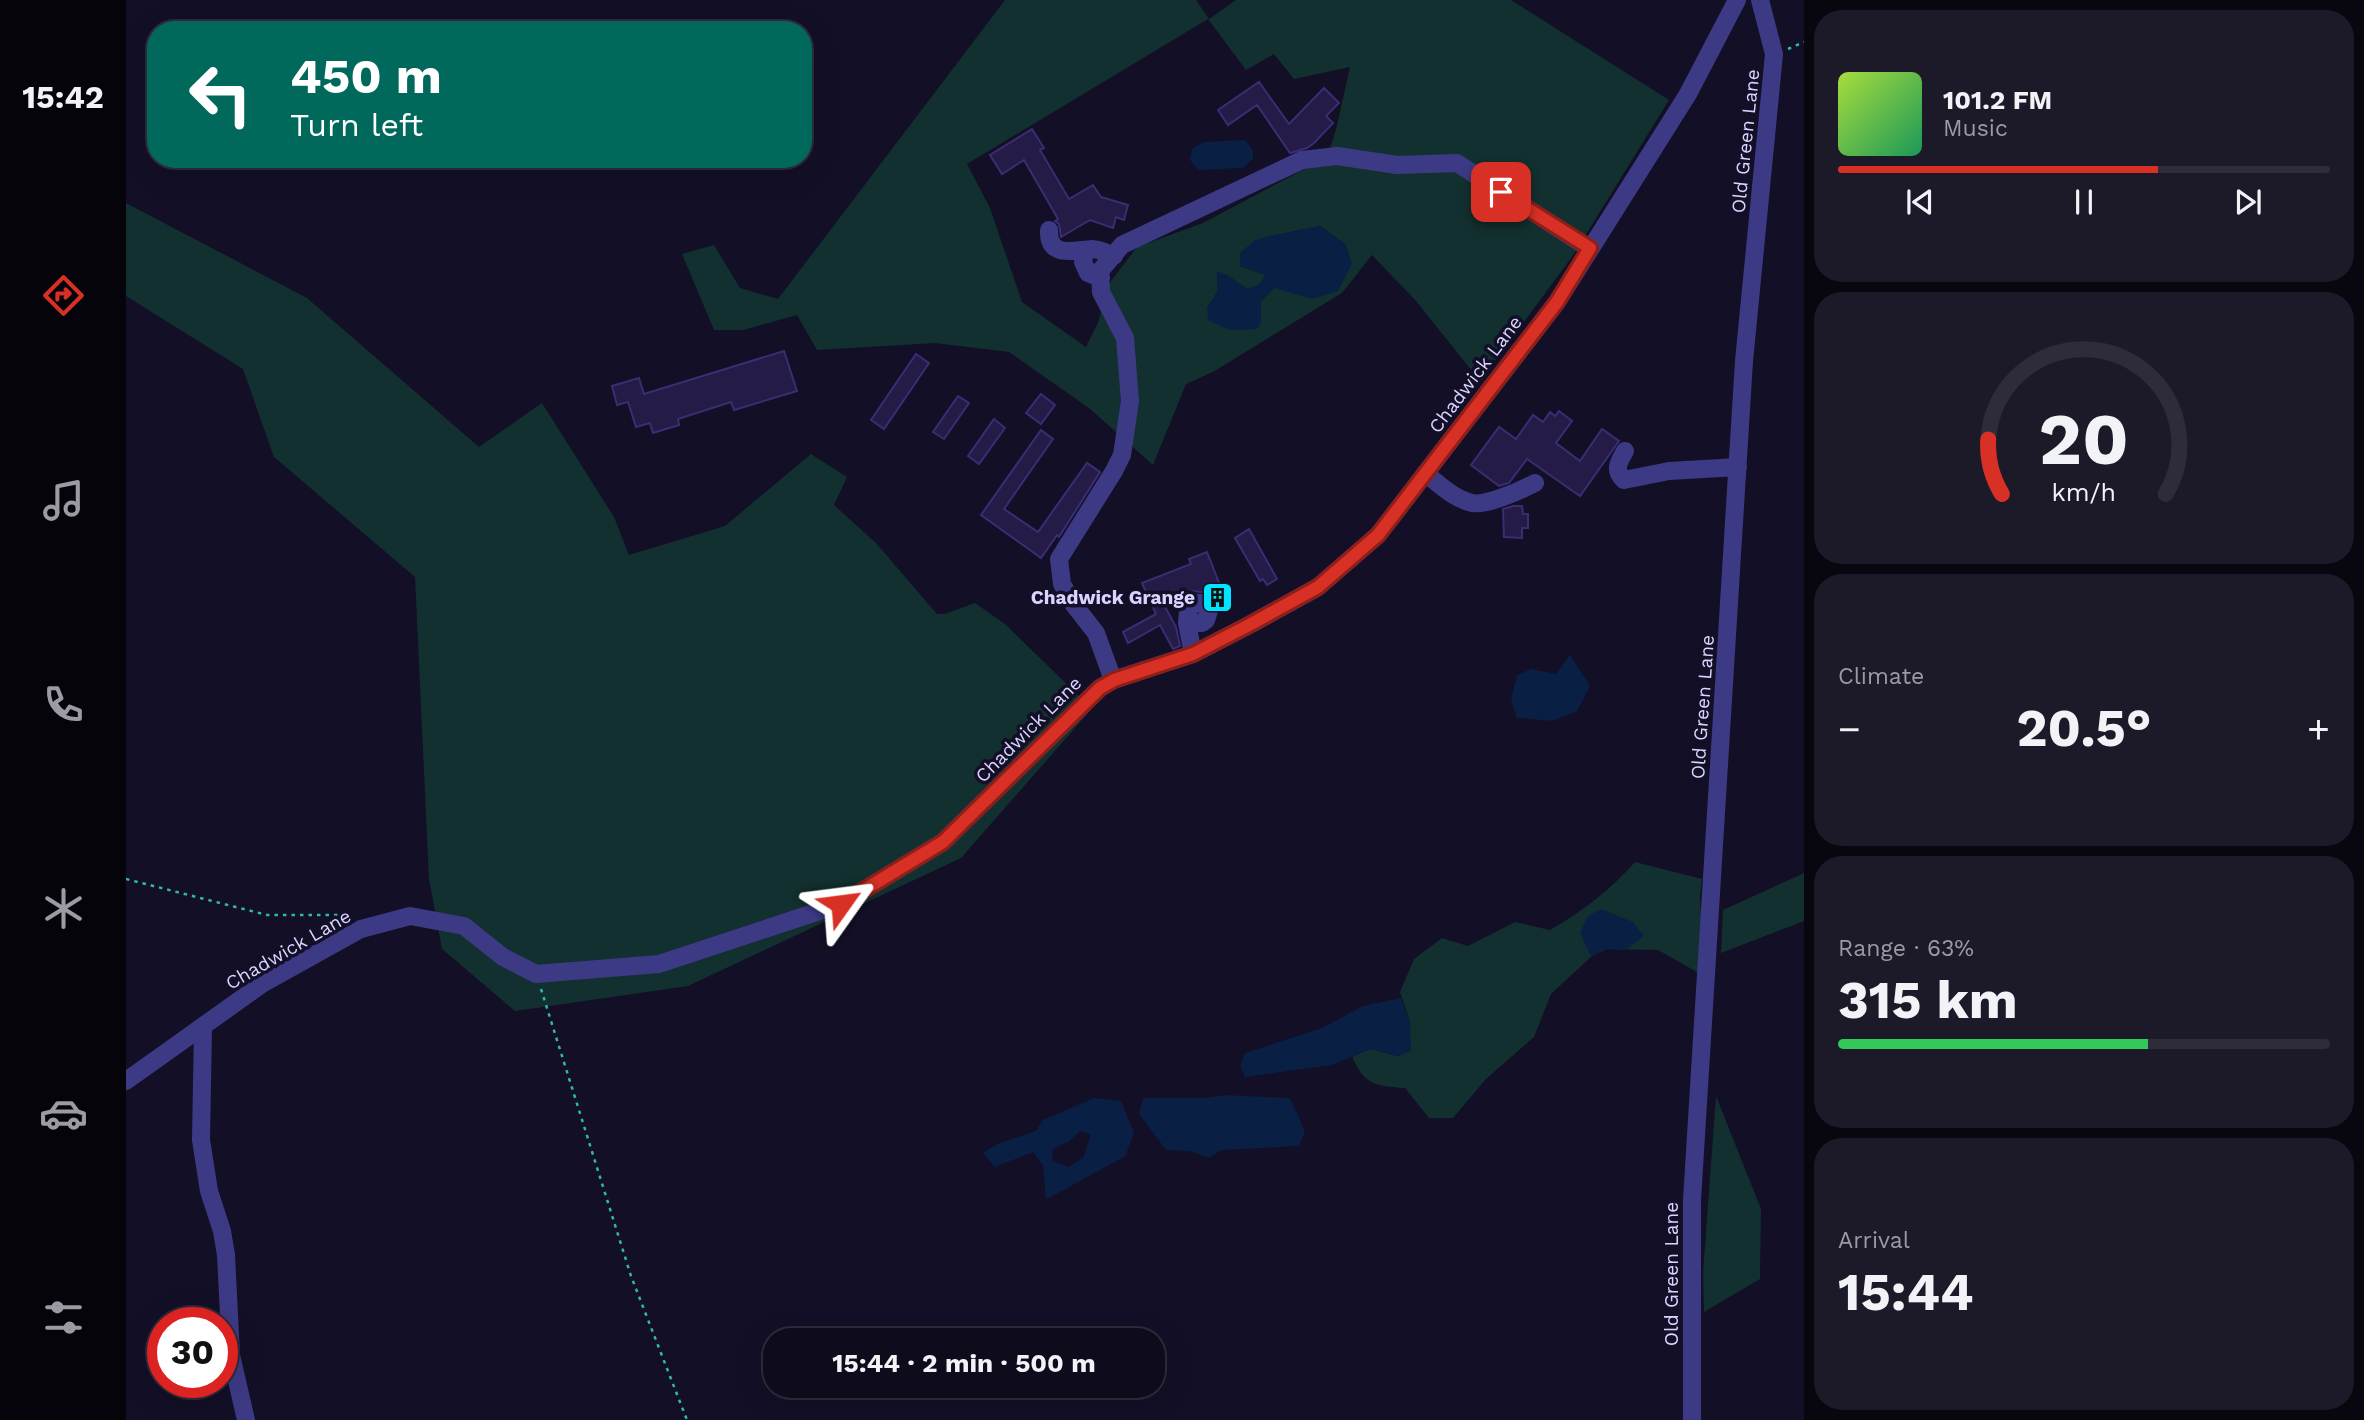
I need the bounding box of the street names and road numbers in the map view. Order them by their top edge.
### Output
street label: Old Green Lane [1727,68,1764,214]
street label: Chadwick Lane [1424,311,1527,437]
street label: Old Green Lane [1686,634,1719,780]
street label: Chadwick Lane [970,671,1086,787]
street label: Chadwick Lane [222,904,355,995]
street label: Old Green Lane [1660,1202,1683,1346]

